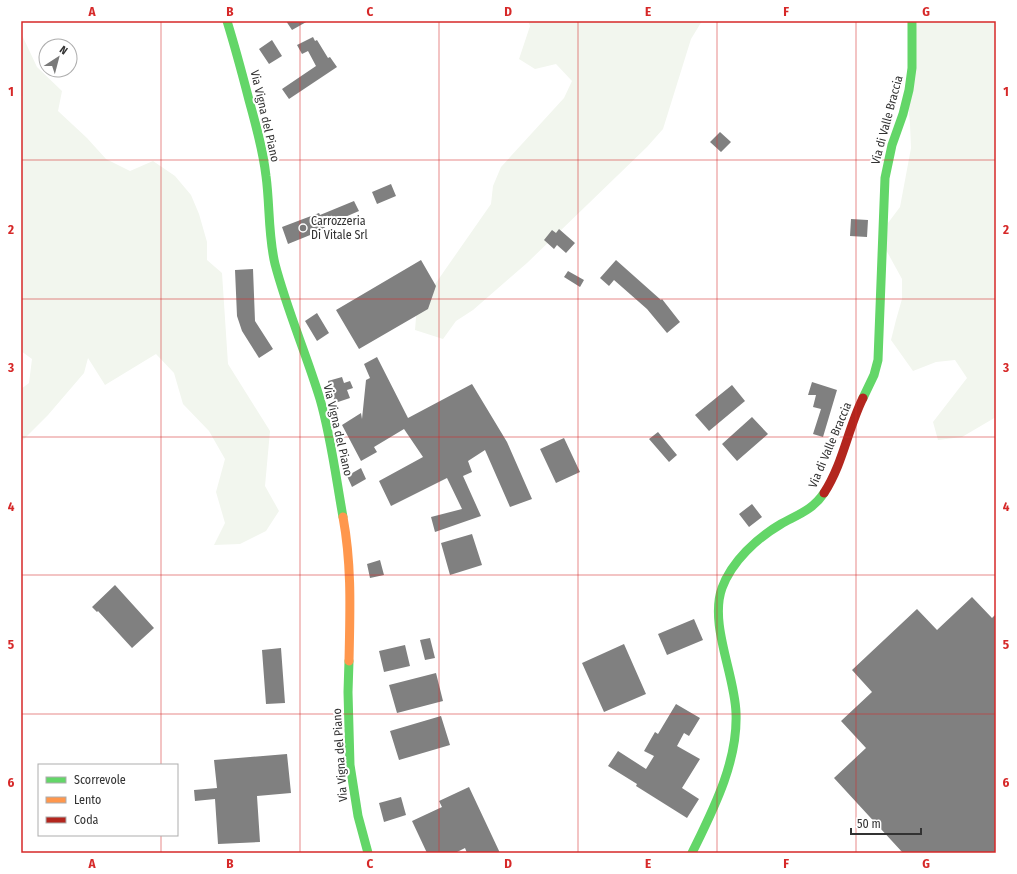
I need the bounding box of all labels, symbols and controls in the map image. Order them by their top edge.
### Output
text: A [87,4,96,19]
text: B [226,4,234,19]
text: C [367,4,374,19]
text: D [504,4,512,19]
text: E [645,4,651,19]
text: F [783,4,789,19]
text: G [922,4,930,19]
north arrow [38,38,78,78]
text: N [57,43,70,58]
street label: Via Vigna del Piano [248,69,282,163]
street label: Via di Valle Braccia [868,74,906,166]
text: 1 [8,84,14,99]
text: 1 [1003,84,1009,99]
place label: Carrozzeria Di Vitale Srl [311,214,368,242]
text: 2 [7,222,14,237]
text: 2 [1002,222,1009,237]
marker: Carrozzeria Di Vitale Srl [298,223,308,233]
text: 3 [7,360,14,375]
text: 3 [1002,360,1009,375]
street label: Via Vigna del Piano [321,383,355,477]
street label: Via di Valle Braccia [806,400,854,490]
text: 4 [8,499,15,514]
text: 4 [1003,499,1010,514]
text: 5 [8,637,14,652]
text: 5 [1003,637,1009,652]
street label: Via Vigna del Piano [330,708,350,802]
legend [38,764,178,836]
text: Scorrevole [74,773,126,787]
text: 6 [8,775,15,790]
text: 6 [1003,775,1010,790]
text: Lento [74,793,101,807]
scale bar [851,810,921,836]
text: Coda [74,813,99,827]
text: 50 m [857,817,881,831]
text: A [87,856,96,871]
text: B [226,856,234,871]
text: C [367,856,374,871]
text: D [504,856,512,871]
text: E [645,856,651,871]
text: F [783,856,789,871]
text: G [922,856,930,871]

